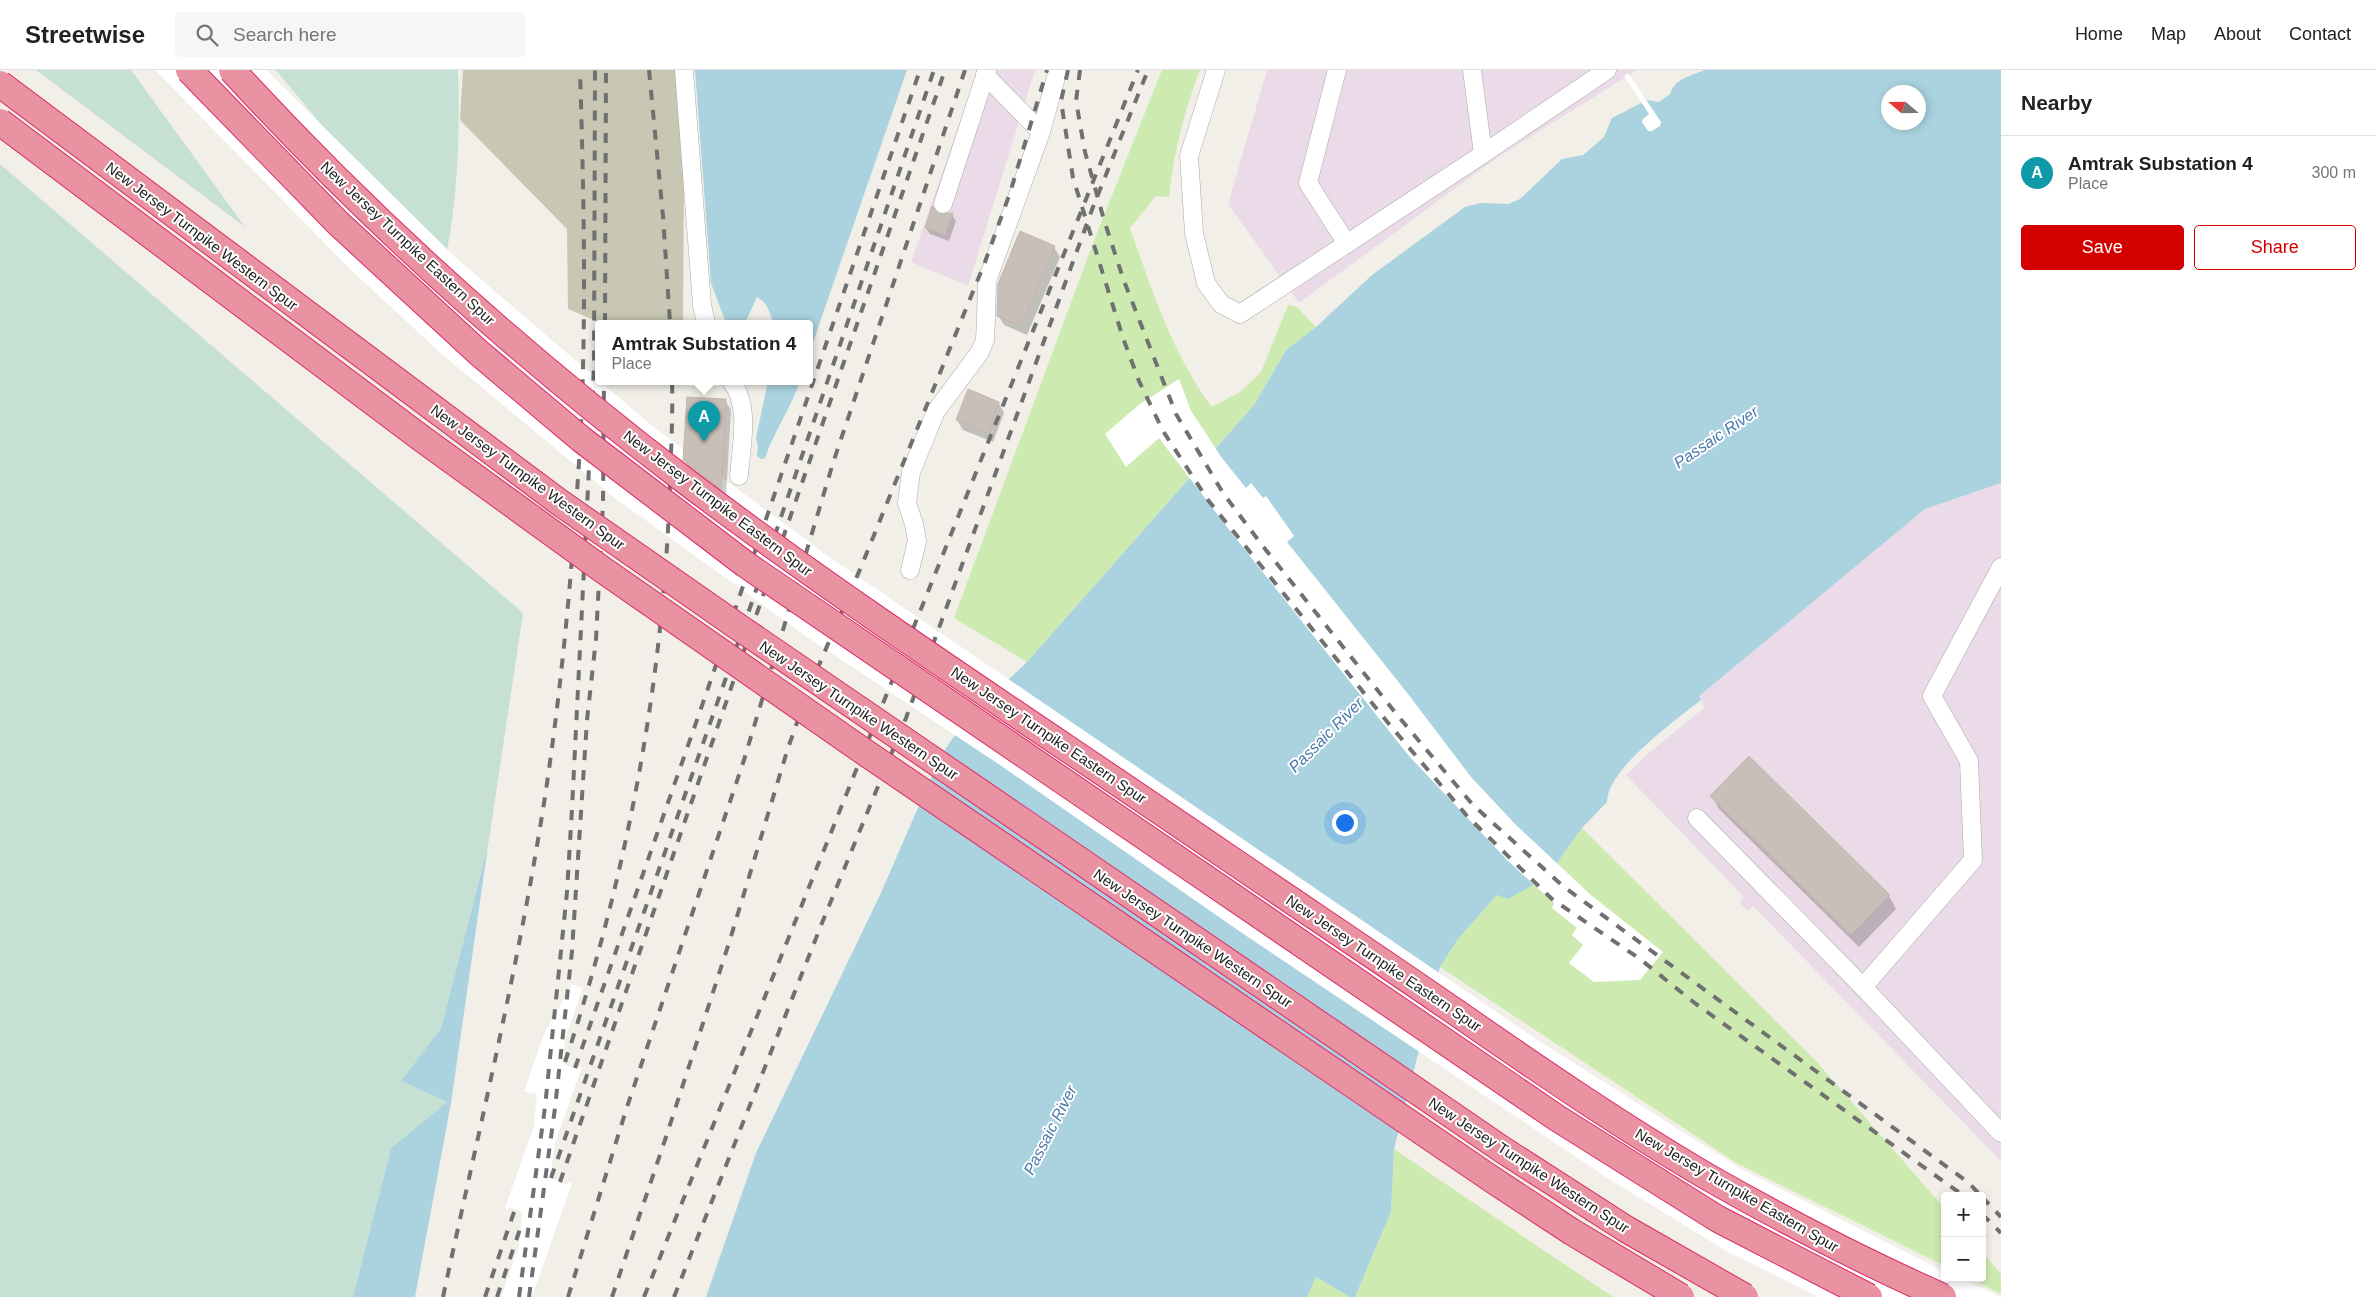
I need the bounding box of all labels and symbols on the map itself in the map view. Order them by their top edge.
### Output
north arrow [1881,85,1926,130]
street label: New Jersey Turnpike Western Spur [103,158,301,314]
street label: New Jersey Turnpike Eastern Spur [317,158,499,328]
street label: New Jersey Turnpike Western Spur [428,401,628,553]
pin: A [688,401,720,442]
water label: Passaic River [1671,402,1762,471]
street label: New Jersey Turnpike Eastern Spur [620,426,816,580]
street label: New Jersey Turnpike Western Spur [757,637,961,783]
street label: New Jersey Turnpike Eastern Spur [948,663,1150,807]
water label: Passaic River [1285,694,1367,776]
your location [1332,810,1358,836]
street label: New Jersey Turnpike Western Spur [1091,865,1295,1011]
street label: New Jersey Turnpike Eastern Spur [1283,891,1485,1035]
water label: Passaic River [1020,1082,1080,1177]
street label: New Jersey Turnpike Western Spur [1426,1094,1632,1236]
street label: New Jersey Turnpike Eastern Spur [1632,1125,1842,1255]

